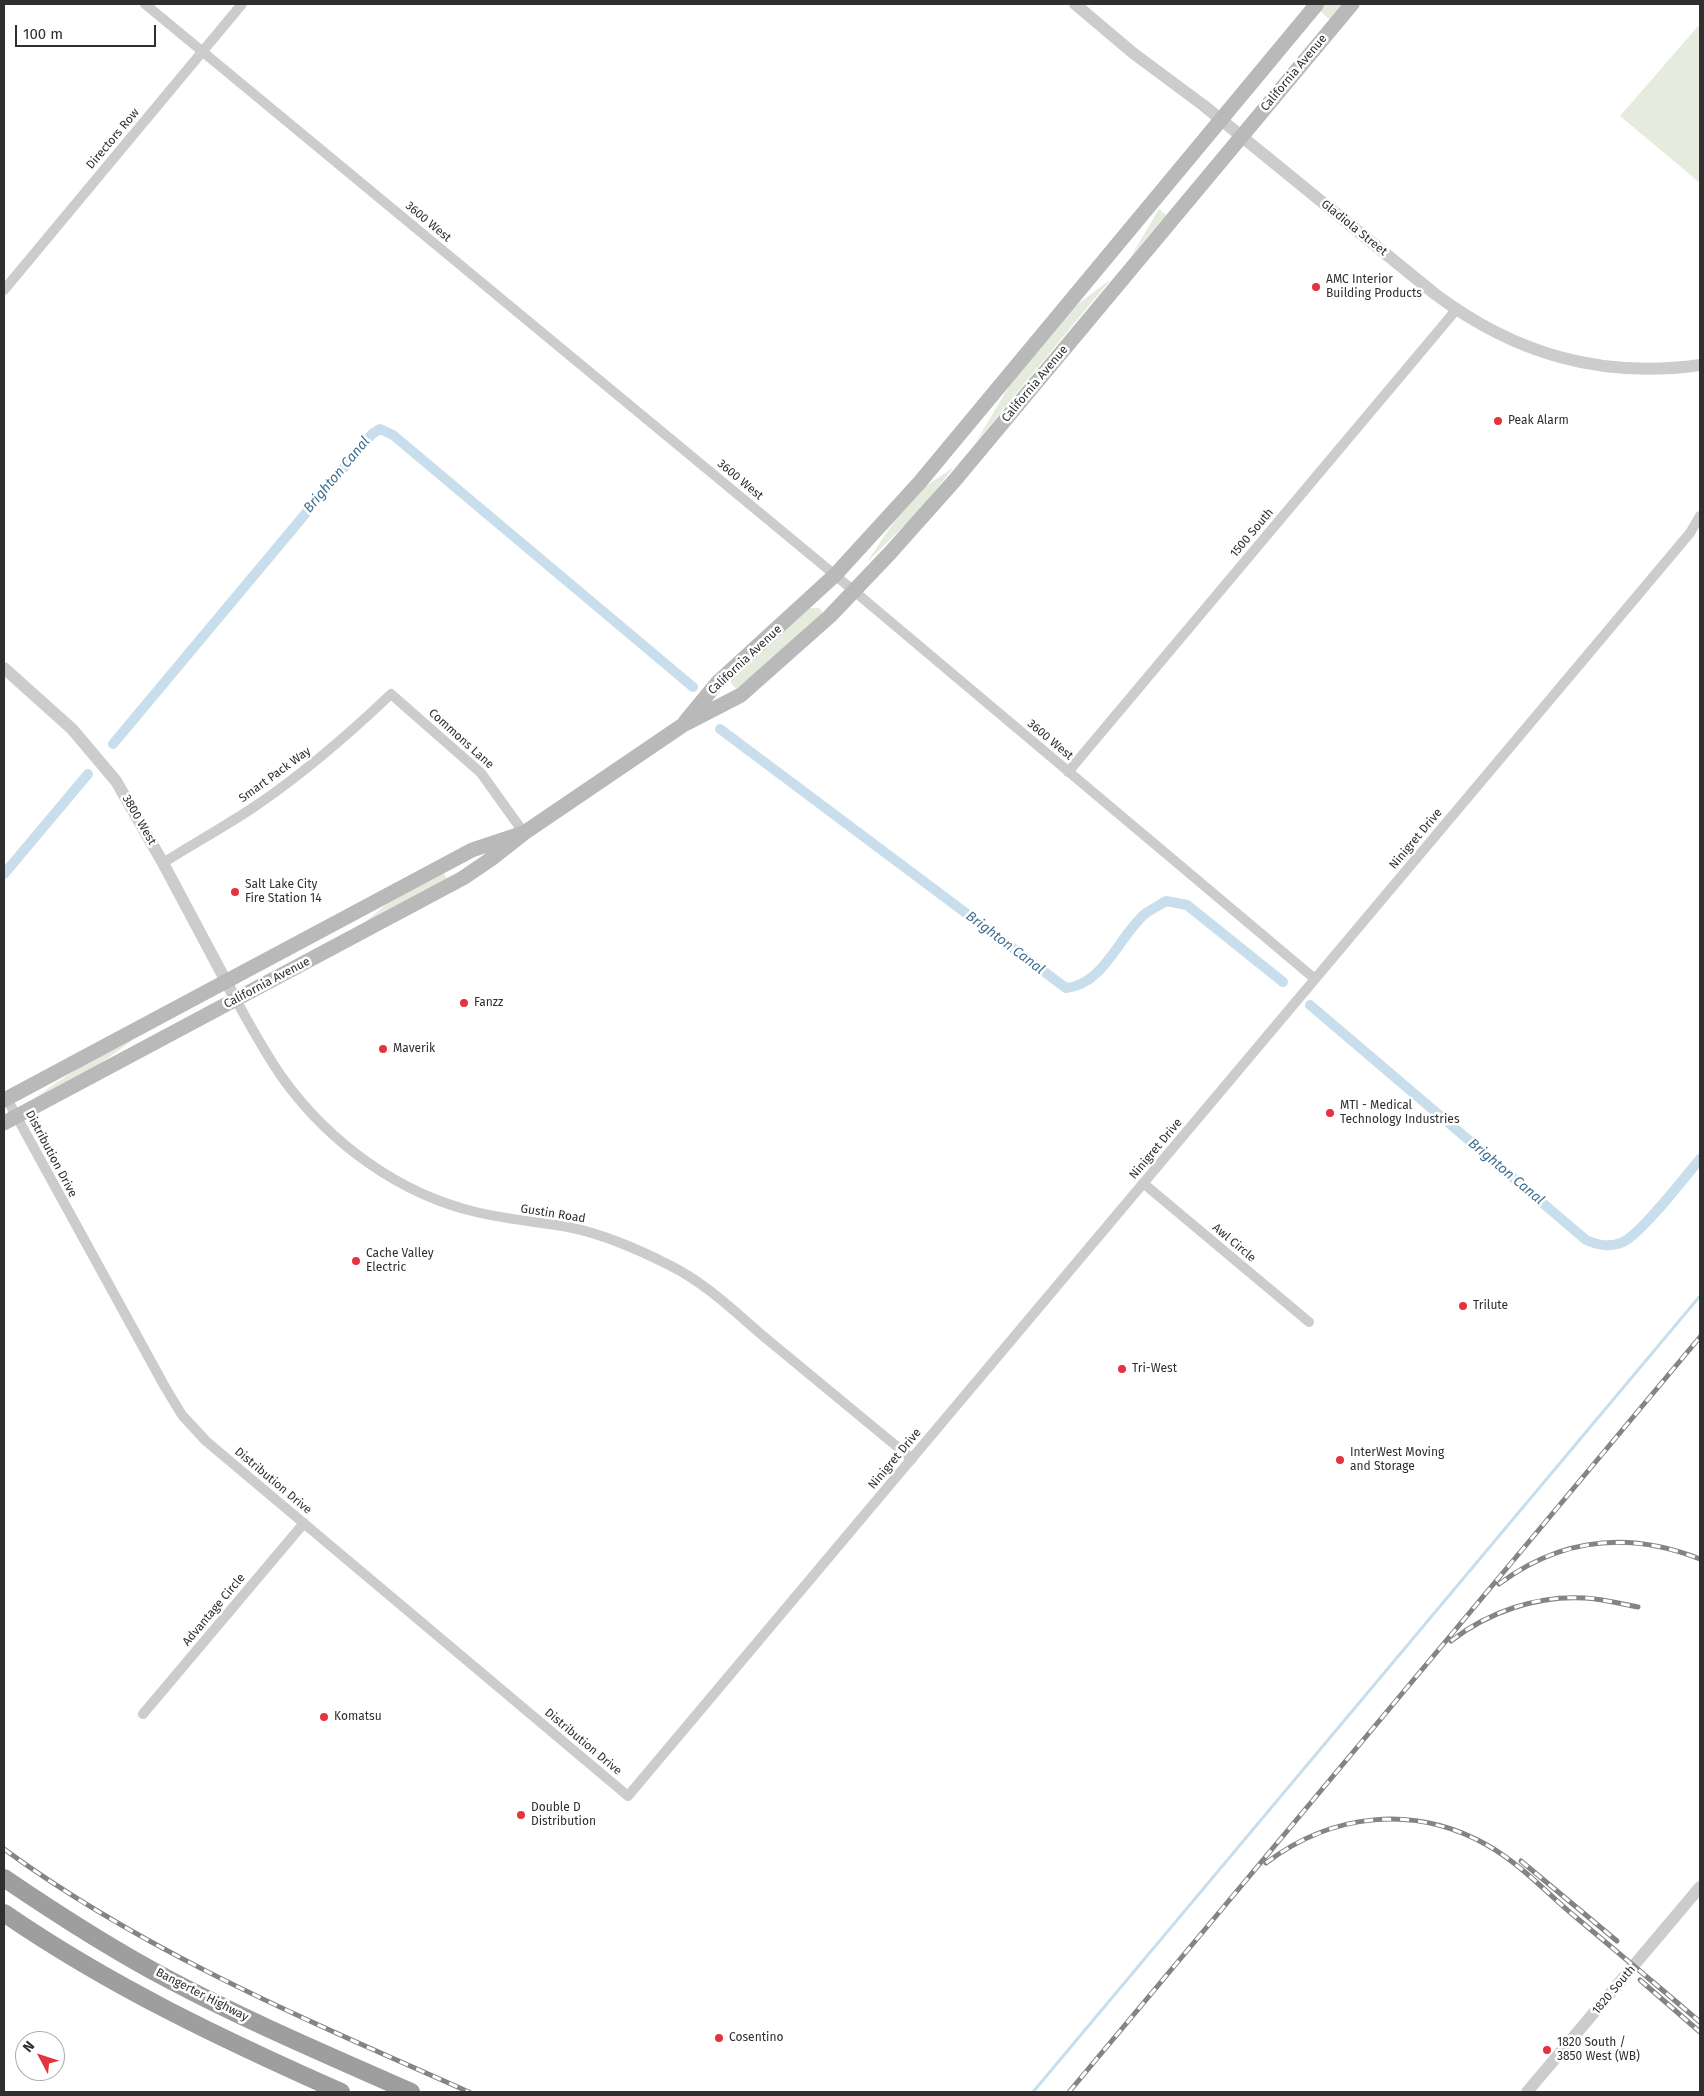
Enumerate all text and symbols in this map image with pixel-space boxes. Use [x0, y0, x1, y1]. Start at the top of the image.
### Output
scale bar [18, 15, 159, 47]
text: 100 m [23, 25, 63, 43]
street label: California Avenue [1258, 32, 1330, 114]
street label: Directors Row [83, 106, 143, 172]
street label: Gladiola Street [1318, 197, 1390, 259]
street label: 3600 West [402, 199, 454, 245]
place label: AMC Interior Building Products [1326, 273, 1422, 301]
marker: AMC Interior Building Products [1310, 281, 1322, 293]
street label: California Avenue [999, 343, 1071, 425]
place label: Peak Alarm [1508, 414, 1569, 428]
marker: Peak Alarm [1492, 415, 1504, 427]
water label: Brighton Canal [300, 434, 374, 516]
street label: 3600 West [714, 457, 766, 503]
street label: 1500 South [1227, 506, 1277, 560]
street label: California Avenue [705, 622, 785, 698]
street label: Commons Lane [425, 706, 497, 772]
street label: 3600 West [1024, 717, 1076, 763]
street label: Smart Pack Way [236, 744, 314, 806]
street label: 3800 West [119, 792, 159, 848]
street label: Ninigret Drive [1386, 806, 1446, 872]
place label: Salt Lake City Fire Station 14 [245, 878, 322, 906]
marker: Salt Lake City Fire Station 14 [229, 886, 241, 898]
water label: Brighton Canal [962, 908, 1048, 978]
street label: California Avenue [222, 954, 312, 1012]
place label: Fanzz [474, 996, 503, 1010]
marker: Fanzz [458, 997, 470, 1009]
place label: Maverik [393, 1042, 435, 1056]
marker: Maverik [377, 1043, 389, 1055]
place label: MTI - Medical Technology Industries [1340, 1099, 1460, 1127]
marker: MTI - Medical Technology Industries [1324, 1107, 1336, 1119]
street label: Distribution Drive [22, 1108, 80, 1200]
street label: Ninigret Drive [1126, 1116, 1186, 1182]
water label: Brighton Canal [1465, 1135, 1547, 1209]
street label: Gustin Road [519, 1202, 587, 1226]
street label: Awl Circle [1209, 1221, 1259, 1265]
place label: Cache Valley Electric [366, 1247, 434, 1275]
marker: Cache Valley Electric [350, 1255, 362, 1267]
place label: Trilute [1473, 1299, 1508, 1313]
marker: Trilute [1457, 1300, 1469, 1312]
place label: Tri-West [1132, 1362, 1177, 1376]
marker: Tri-West [1116, 1363, 1128, 1375]
street label: Ninigret Drive [865, 1426, 925, 1492]
street label: Distribution Drive [232, 1445, 314, 1517]
place label: InterWest Moving and Storage [1350, 1446, 1444, 1474]
marker: InterWest Moving and Storage [1334, 1454, 1346, 1466]
street label: Advantage Circle [180, 1571, 248, 1649]
street label: Distribution Drive [542, 1706, 624, 1778]
place label: Komatsu [334, 1710, 382, 1724]
marker: Komatsu [318, 1711, 330, 1723]
place label: Double D Distribution [531, 1801, 596, 1829]
marker: Double D Distribution [515, 1809, 527, 1821]
street label: 1820 South [1589, 1963, 1639, 2017]
street label: Bangerter Highway [153, 1965, 251, 2025]
north arrow [15, 2031, 65, 2081]
place label: Cosentino [729, 2031, 783, 2045]
marker: Cosentino [713, 2032, 725, 2044]
place label: 1820 South / 3850 West (WB) [1557, 2036, 1640, 2064]
text: N [19, 2038, 38, 2056]
marker: 1820 South / 3850 West (WB) [1541, 2044, 1553, 2056]

